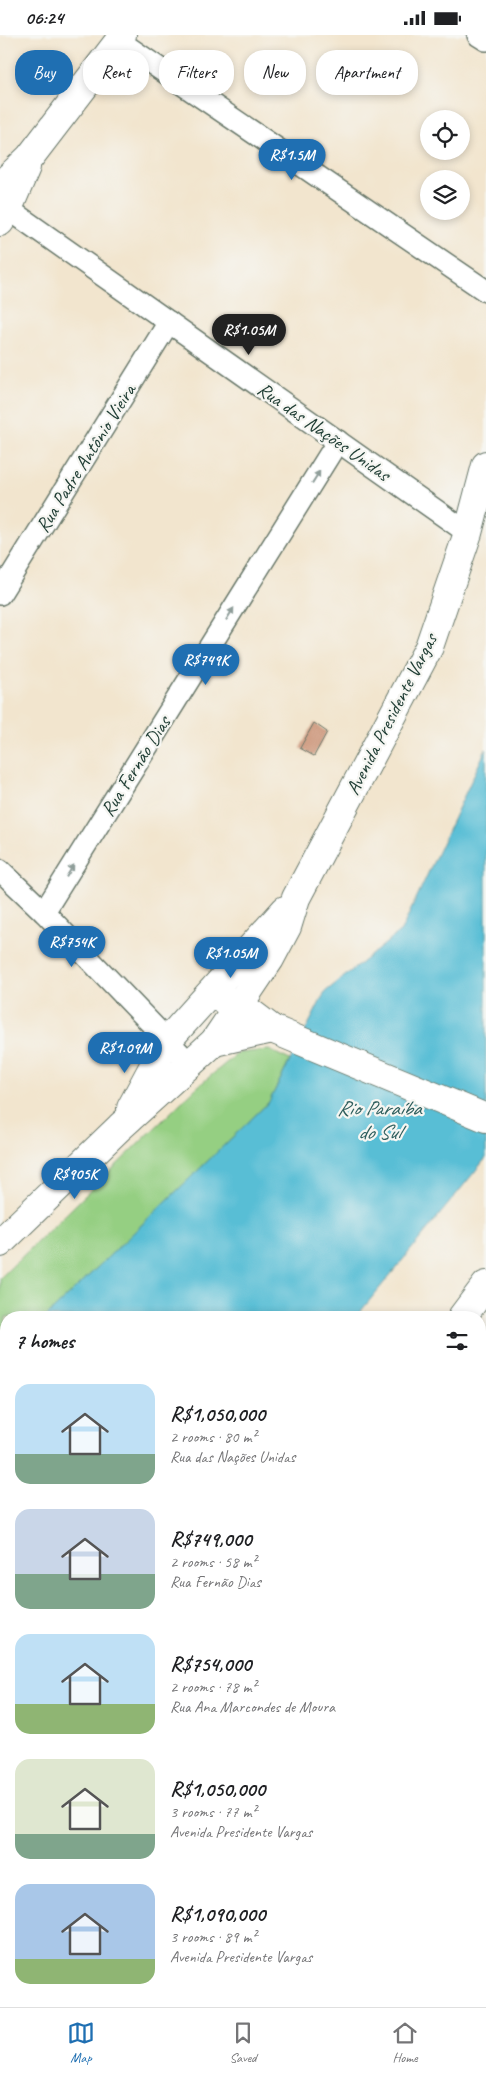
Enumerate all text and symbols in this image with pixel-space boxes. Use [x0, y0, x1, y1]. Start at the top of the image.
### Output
text: 06:24 [25, 6, 63, 30]
chip: Buy [15, 50, 73, 95]
chip: Rent [83, 50, 149, 95]
chip: Filters [159, 50, 234, 95]
chip: New [244, 50, 306, 95]
chip: Apartment [316, 50, 418, 95]
map controls [420, 110, 470, 220]
button: locate [420, 110, 470, 160]
pin: R$1.5M [251, 139, 333, 181]
text: R$1.5M [270, 145, 314, 165]
button: layers [420, 170, 470, 220]
pin: R$1.05M [203, 313, 295, 356]
text: R$1.05M [223, 320, 275, 340]
street label: Rua das Nações Unidas [252, 376, 397, 488]
street label: Rua Padre Antônio Vieira [30, 378, 142, 537]
one-way arrow [311, 470, 321, 483]
one-way arrow [225, 608, 235, 621]
street label: Avenida Presidente Vargas [340, 627, 444, 799]
pin: R$749K [165, 643, 247, 686]
text: R$749K [183, 650, 229, 670]
street label: Rua Fernão Dias [95, 710, 177, 821]
one-way arrow [65, 864, 74, 877]
pin: R$754K [31, 925, 113, 968]
text: R$754K [49, 932, 95, 952]
pin: R$1.05M [185, 937, 277, 979]
text: R$1.05M [205, 943, 257, 963]
pin: R$1.09M [79, 1031, 171, 1074]
text: R$1.09M [99, 1038, 151, 1058]
water label: Rio Paraíba do Sul [337, 1095, 423, 1145]
pin: R$905K [34, 1157, 116, 1200]
text: R$905K [52, 1164, 98, 1184]
icon: filters [443, 1327, 471, 1355]
text: 7 homes [15, 1328, 74, 1354]
text: R$1,050,000 [170, 1401, 265, 1427]
icon: home [55, 1404, 115, 1464]
text: 2 rooms · 80 m² [170, 1427, 256, 1447]
text: Rua das Nações Unidas [170, 1447, 295, 1467]
text: R$749,000 [170, 1526, 251, 1552]
icon: home [55, 1529, 115, 1589]
text: 2 rooms · 58 m² [170, 1552, 256, 1572]
text: Rua Fernão Dias [170, 1572, 261, 1592]
text: R$754,000 [170, 1651, 251, 1677]
icon: home [55, 1654, 115, 1714]
text: 2 rooms · 78 m² [170, 1677, 256, 1697]
text: Rua Ana Marcondes de Moura [170, 1697, 335, 1717]
text: R$1,050,000 [170, 1776, 265, 1802]
icon: home [55, 1779, 115, 1839]
text: 3 rooms · 77 m² [170, 1802, 256, 1822]
text: Avenida Presidente Vargas [170, 1822, 312, 1842]
text: R$1,090,000 [170, 1901, 265, 1927]
icon: home [55, 1904, 115, 1964]
text: 3 rooms · 89 m² [170, 1927, 256, 1947]
text: Avenida Presidente Vargas [170, 1947, 312, 1967]
tab: Map [67, 2019, 95, 2066]
tab: Saved [229, 2019, 257, 2066]
tab: Home [391, 2019, 419, 2066]

